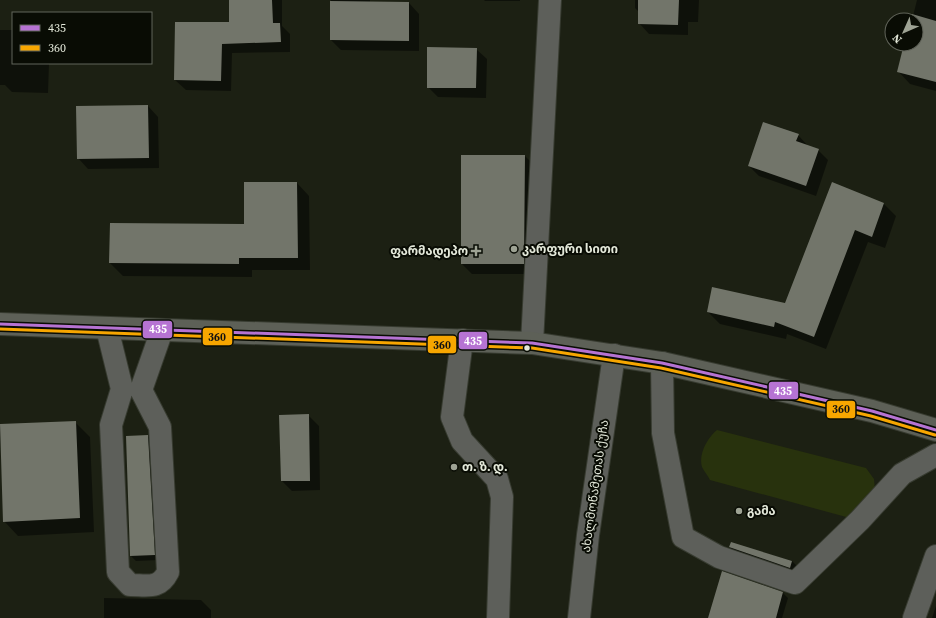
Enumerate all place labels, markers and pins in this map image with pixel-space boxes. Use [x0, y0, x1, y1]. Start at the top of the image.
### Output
place label: კარფური სითი [522, 241, 618, 257]
place label: ფარმადეპო [390, 243, 468, 259]
marker: კარფური სითი [509, 244, 519, 254]
marker: ფარმადეპო [471, 246, 481, 256]
unlabelled marker [522, 343, 532, 353]
place label: თ. ზ. დ. [462, 459, 508, 475]
marker: თ. ზ. დ. [449, 462, 459, 472]
place label: გამა [747, 503, 776, 519]
marker: გამა [734, 506, 744, 516]

